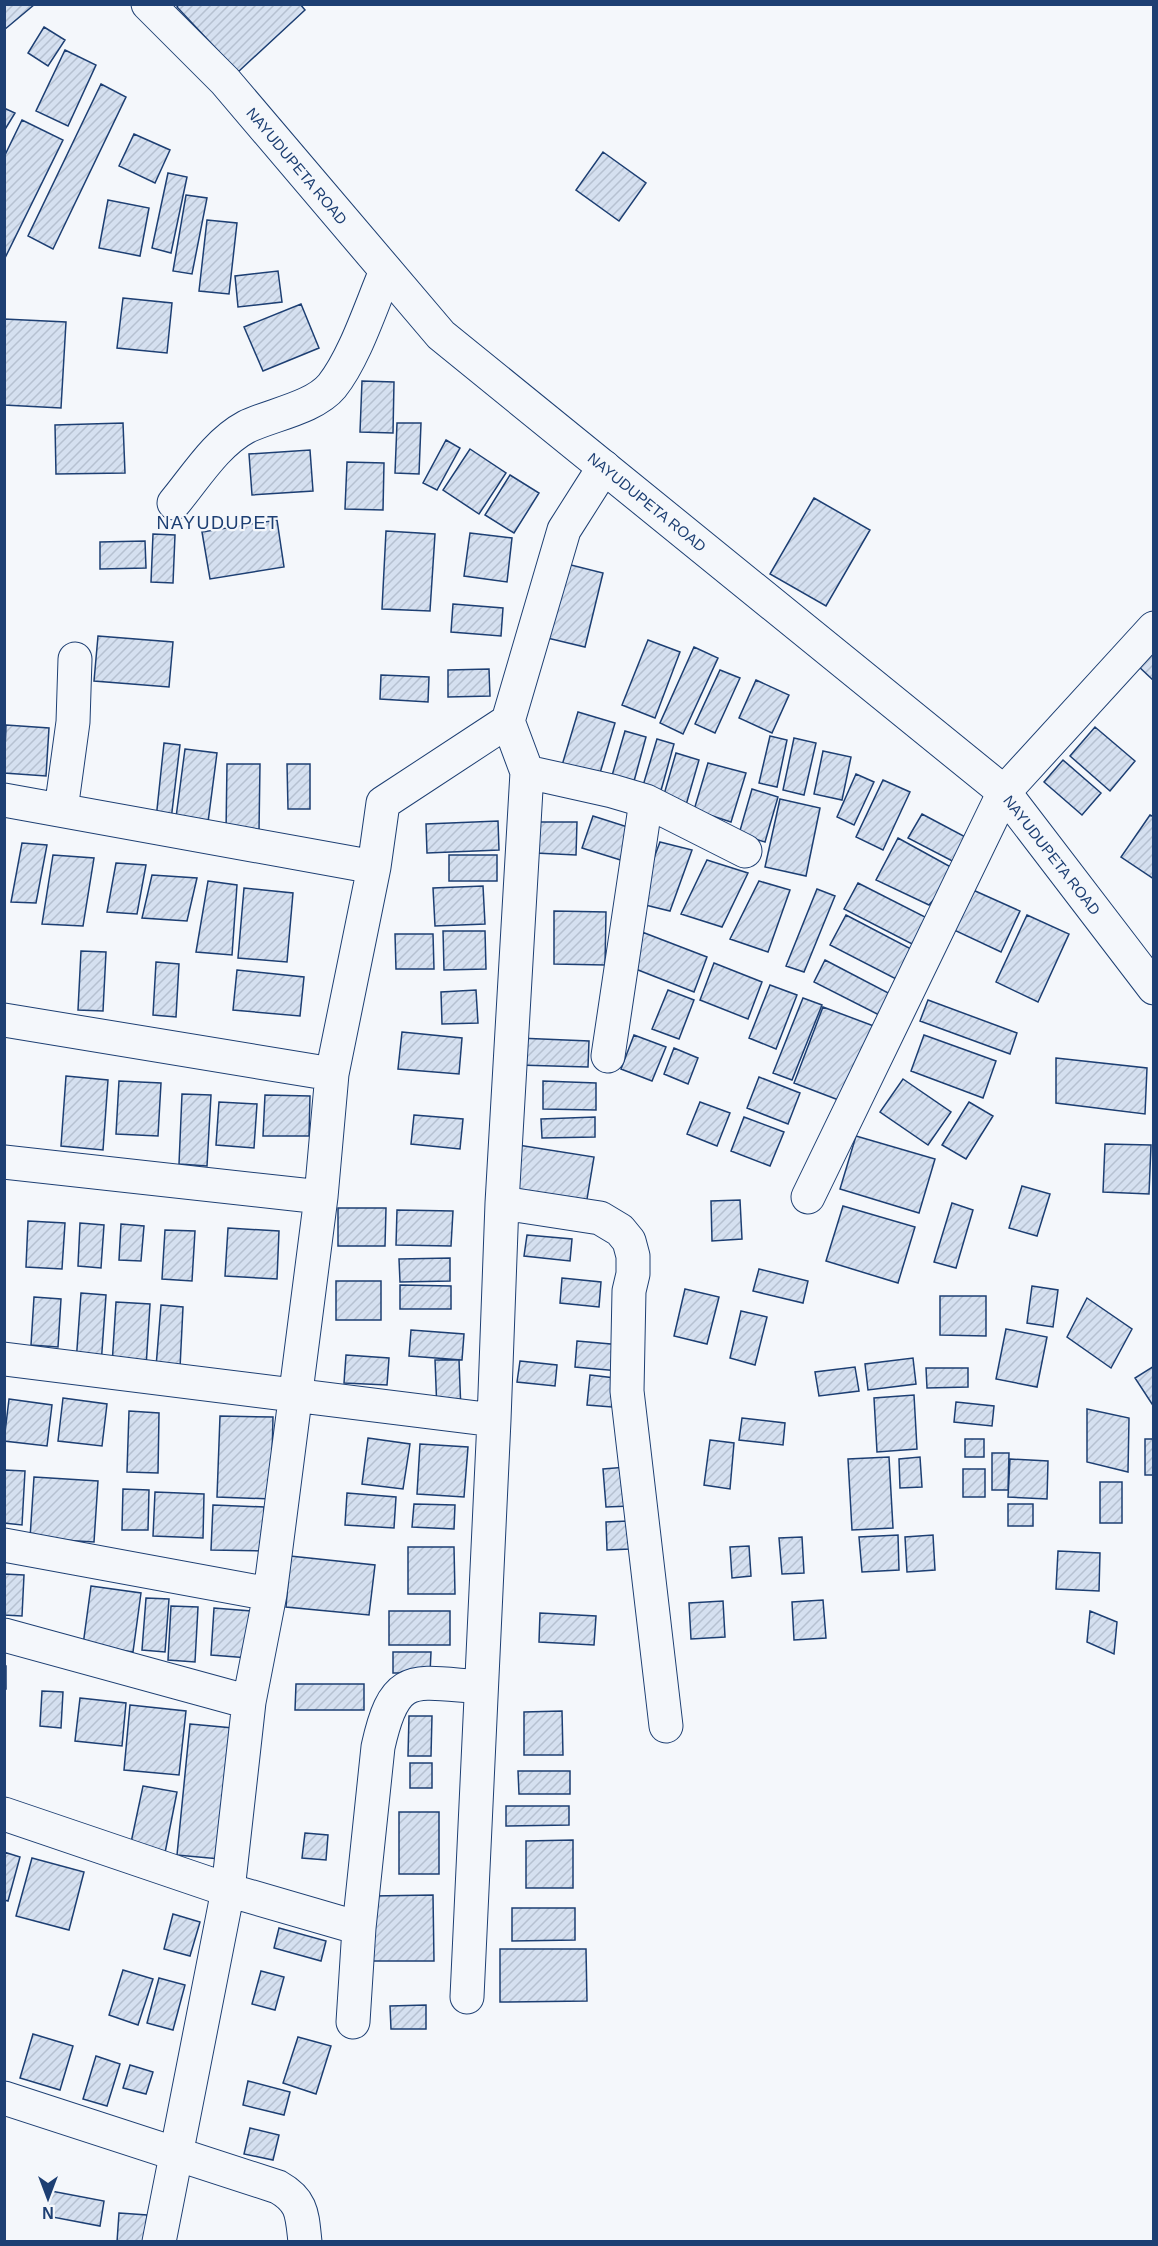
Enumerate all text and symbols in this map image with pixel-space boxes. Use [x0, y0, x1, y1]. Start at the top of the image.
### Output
street label: NAYUDUPETA ROAD [243, 104, 351, 228]
street label: NAYUDUPETA ROAD [585, 449, 710, 555]
district label: NAYUDUPET [156, 513, 280, 533]
street label: NAYUDUPETA ROAD [1000, 792, 1104, 918]
north arrow [18, 2168, 78, 2228]
text: N [42, 2204, 54, 2221]

